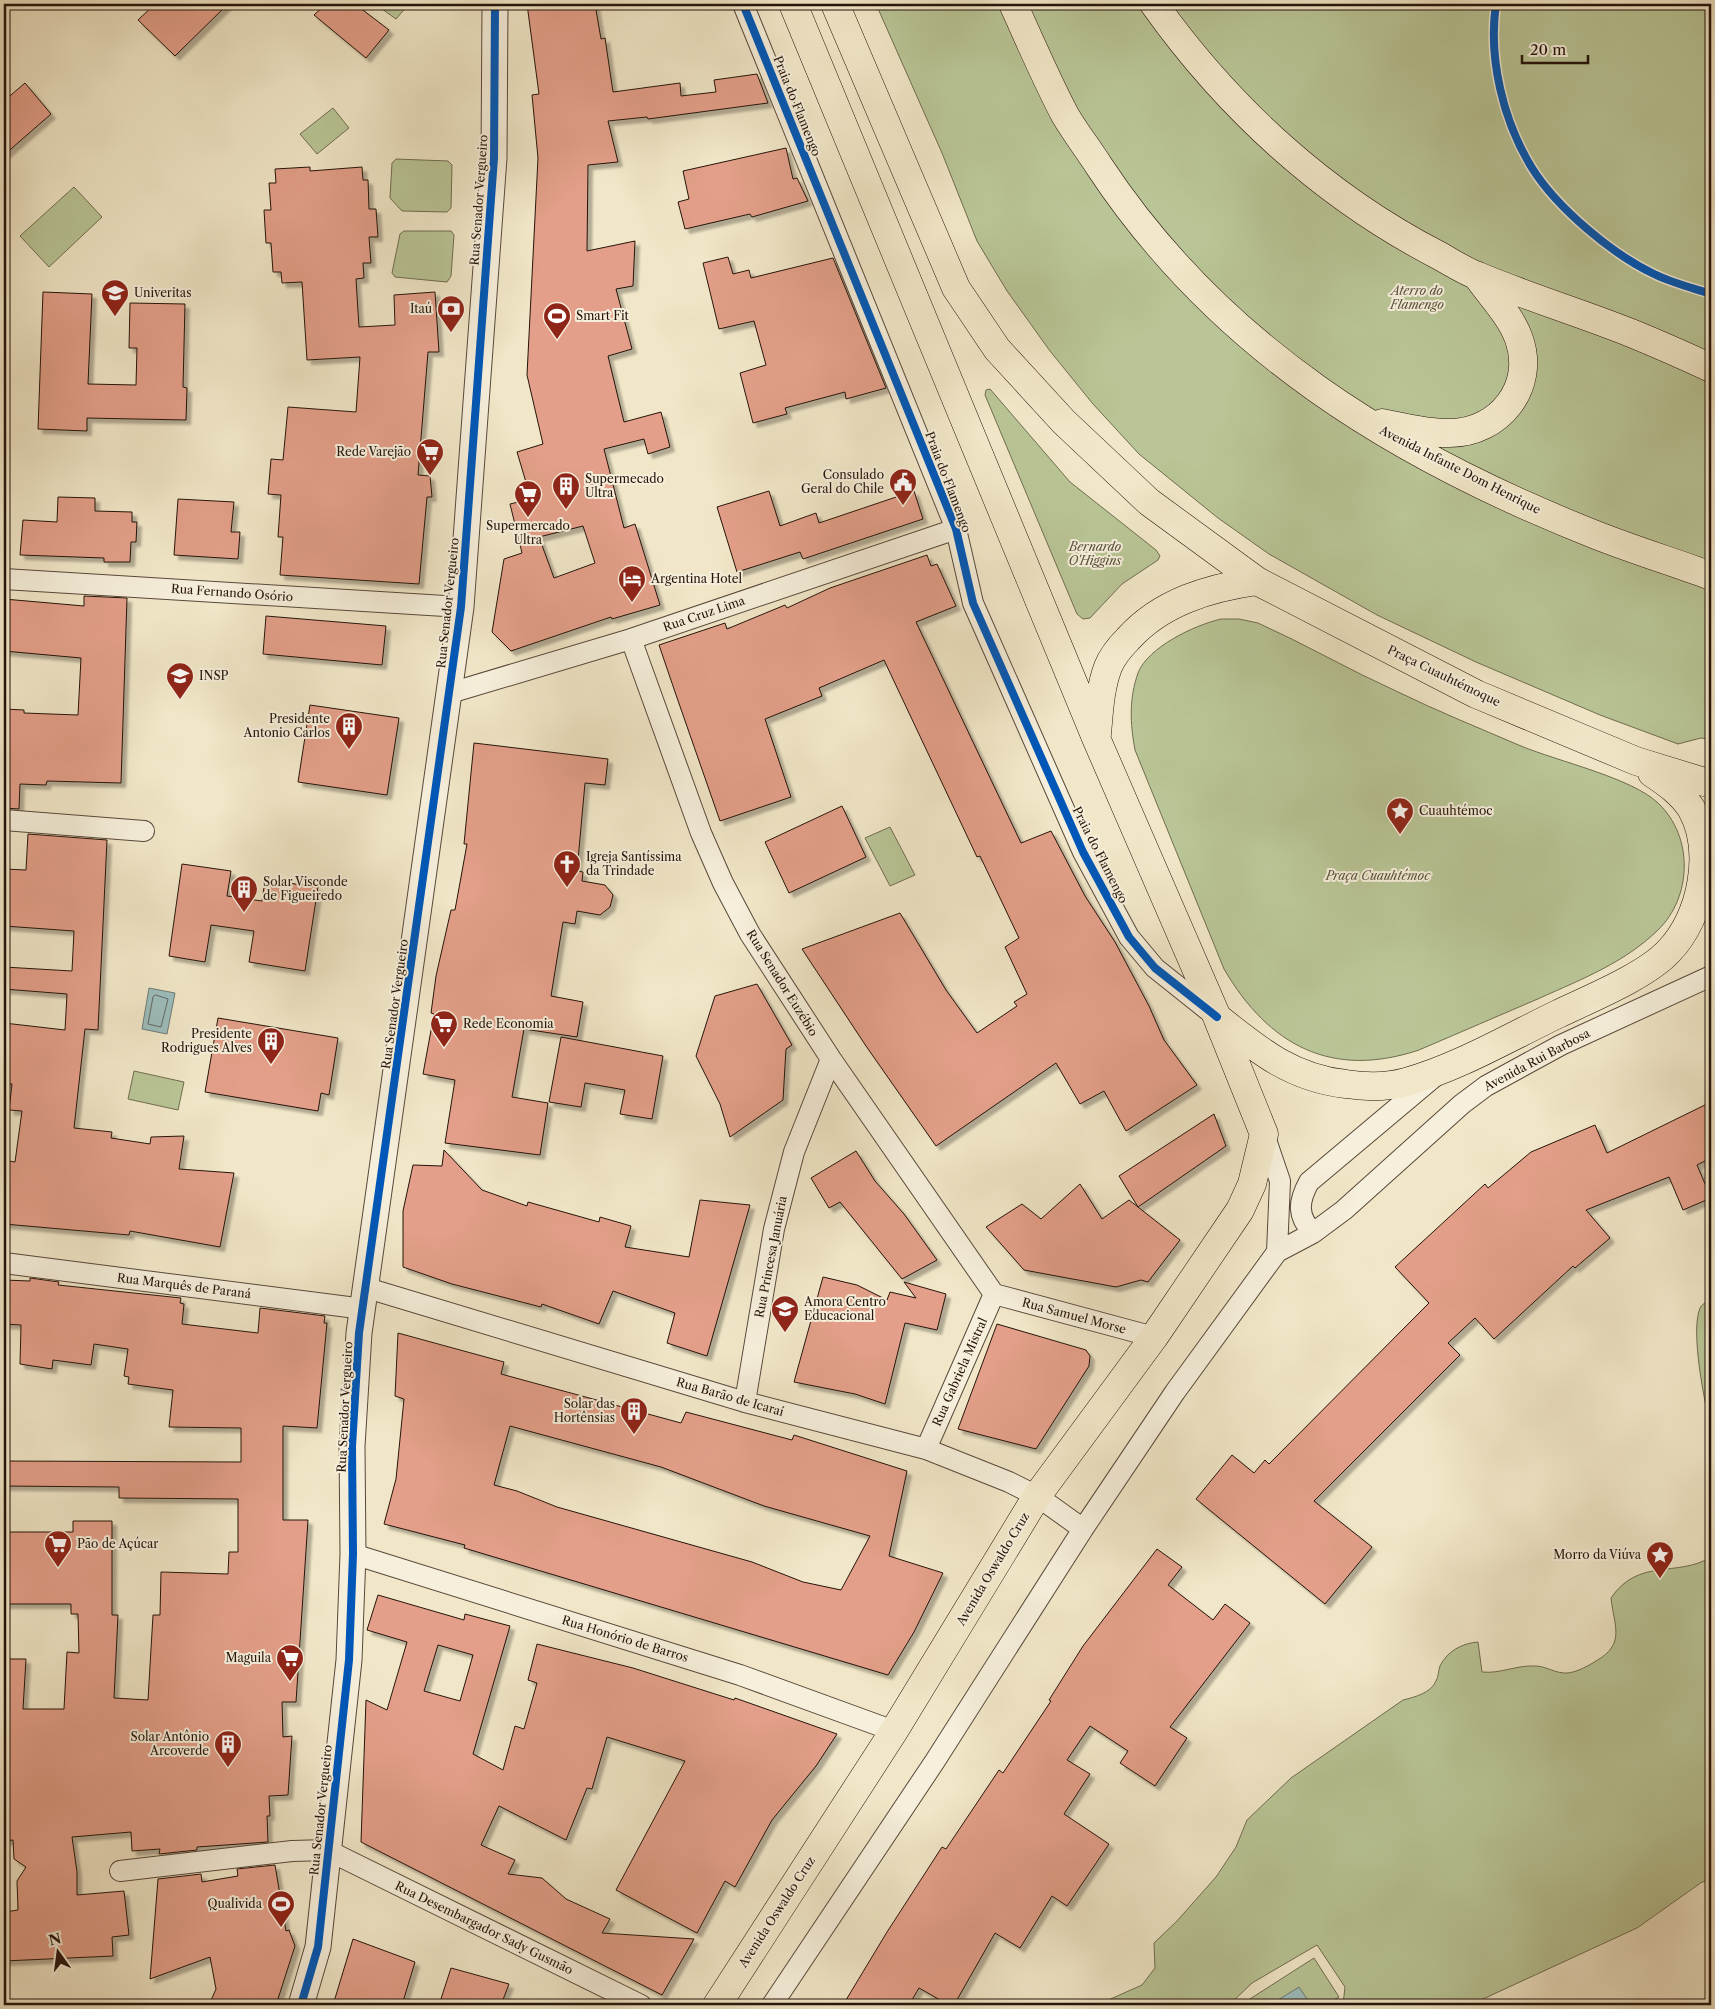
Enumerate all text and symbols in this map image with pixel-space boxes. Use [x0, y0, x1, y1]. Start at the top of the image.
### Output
scale bar [1522, 32, 1589, 64]
text: 20 m [1530, 40, 1566, 59]
street label: Praia do Flamengo [770, 53, 824, 158]
street label: Rua Senador Vergueiro [466, 134, 491, 266]
school or university icon: Univeritas [100, 278, 130, 317]
park label: Aterro do Flamengo [1389, 283, 1444, 312]
place label: Univeritas [134, 285, 191, 300]
bank icon: Itaú [436, 294, 466, 333]
place label: Itaú [410, 301, 433, 316]
sports icon: Smart Fit [542, 301, 572, 340]
place label: Smart Fit [576, 308, 630, 323]
street label: Avenida Infante Dom Henrique [1376, 422, 1544, 517]
street label: Praia do Flamengo [922, 429, 975, 534]
supermarket icon: Rede Varejão [415, 437, 445, 476]
place label: Rede Varejão [336, 444, 411, 459]
place label: Consulado Geral do Chile [801, 467, 884, 496]
public building icon: Consulado Geral do Chile [888, 467, 918, 506]
building icon: Supermecado Ultra [551, 471, 581, 510]
place label: Supermecado Ultra [585, 471, 664, 500]
supermarket icon: Supermercado Ultra [513, 479, 543, 518]
place label: Supermercado Ultra [486, 518, 570, 547]
street label: Rua Senador Vergueiro [433, 537, 462, 669]
park label: Bernardo O'Higgins [1068, 539, 1122, 568]
hotel icon: Argentina Hotel [617, 564, 647, 603]
place label: Argentina Hotel [650, 571, 743, 586]
street label: Rua Fernando Osório [170, 581, 294, 604]
street label: Rua Cruz Lima [661, 592, 747, 635]
street label: Praça Cuauhtémoque [1385, 642, 1503, 710]
school or university icon: INSP [165, 661, 195, 700]
place label: INSP [199, 668, 229, 683]
place label: Presidente Antonio Carlos [242, 711, 330, 740]
building icon: Presidente Antonio Carlos [334, 711, 364, 750]
place icon: Cuauhtémoc [1385, 796, 1415, 835]
place label: Cuauhtémoc [1419, 803, 1493, 818]
street label: Praia do Flamengo [1070, 804, 1131, 906]
church icon: Igreja Santíssima da Trindade [552, 849, 582, 888]
place label: Igreja Santíssima da Trindade [586, 849, 682, 878]
park label: Praça Cuauhtémoc [1325, 868, 1431, 883]
building icon: Solar Visconde de Figueiredo [229, 874, 259, 913]
place label: Solar Visconde de Figueiredo [263, 874, 348, 903]
street label: Rua Senador Euzébio [744, 927, 821, 1039]
street label: Rua Senador Vergueiro [378, 938, 411, 1070]
supermarket icon: Rede Economia [429, 1009, 459, 1048]
place label: Rede Economia [463, 1016, 554, 1031]
street label: Avenida Rui Barbosa [1480, 1025, 1593, 1094]
place label: Presidente Rodrigues Alves [161, 1026, 252, 1055]
building icon: Presidente Rodrigues Alves [256, 1026, 286, 1065]
street label: Rua Princesa Januária [751, 1194, 790, 1319]
street label: Rua Marquês de Paraná [116, 1270, 253, 1301]
school or university icon: Amora Centro Educacional [770, 1294, 800, 1333]
place label: Amora Centro Educacional [803, 1294, 886, 1323]
street label: Rua Samuel Morse [1020, 1294, 1128, 1337]
street label: Rua Gabriela Mistral [929, 1315, 990, 1428]
street label: Rua Senador Vergueiro [334, 1341, 355, 1473]
street label: Rua Barão de Icaraí [675, 1374, 786, 1419]
place label: Solar das Hortênsias [554, 1396, 615, 1425]
building icon: Solar das Hortênsias [619, 1396, 649, 1435]
street label: Avenida Oswaldo Cruz [952, 1509, 1032, 1629]
supermarket icon: Pão de Açúcar [43, 1529, 73, 1568]
place label: Pão de Açúcar [77, 1536, 158, 1551]
place icon: Morro da Viúva [1645, 1540, 1675, 1579]
place label: Morro da Viúva [1553, 1547, 1642, 1562]
street label: Rua Honório de Barros [560, 1612, 690, 1665]
supermarket icon: Maguila [275, 1643, 305, 1682]
place label: Maguila [225, 1650, 272, 1665]
place label: Solar Antônio Arcoverde [131, 1729, 209, 1758]
building icon: Solar Antônio Arcoverde [213, 1729, 243, 1768]
street label: Rua Senador Vergueiro [306, 1744, 335, 1876]
street label: Avenida Oswaldo Cruz [735, 1853, 818, 1971]
street label: Rua Desembargador Sady Gusmão [393, 1878, 576, 1977]
sports icon: Qualivida [266, 1889, 296, 1928]
place label: Qualivida [207, 1896, 263, 1911]
north arrow [32, 1926, 82, 1976]
text: N [47, 1929, 63, 1950]

